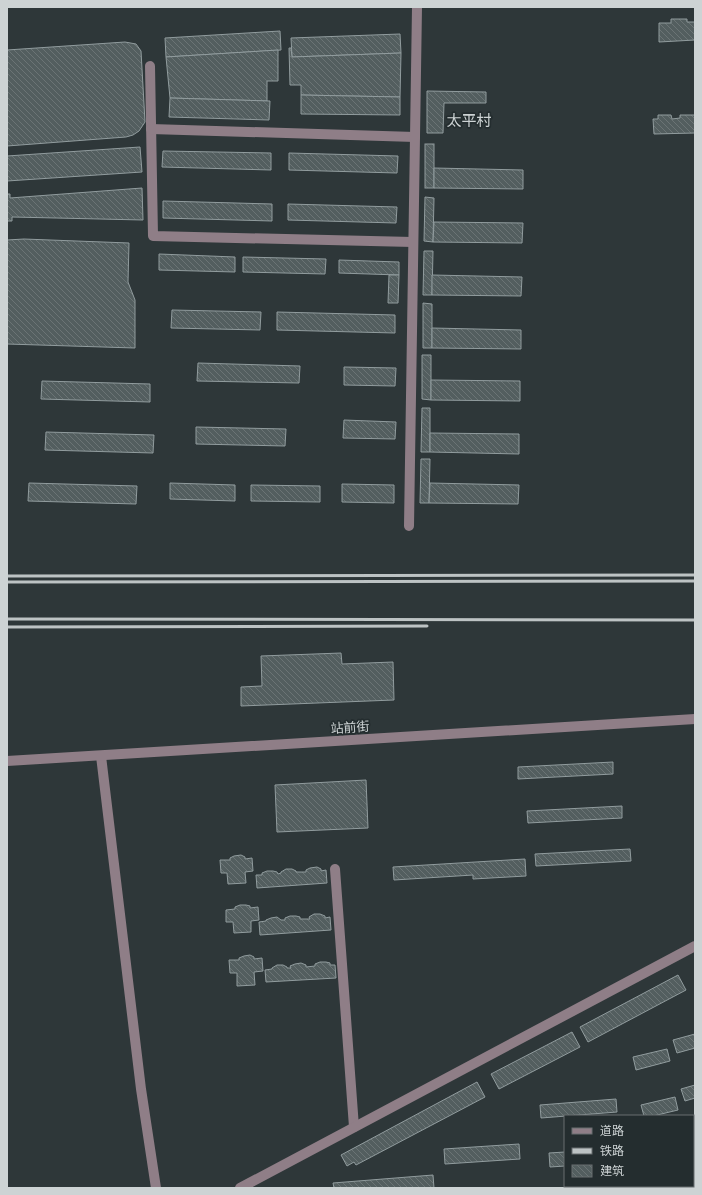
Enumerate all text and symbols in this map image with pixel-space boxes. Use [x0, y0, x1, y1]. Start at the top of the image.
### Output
district label: 太平村 [446, 110, 492, 130]
street label: 站前街 [330, 717, 370, 737]
legend [564, 1115, 694, 1187]
text: 道路 [600, 1122, 624, 1139]
text: 铁路 [600, 1142, 624, 1159]
text: 建筑 [600, 1162, 624, 1179]

